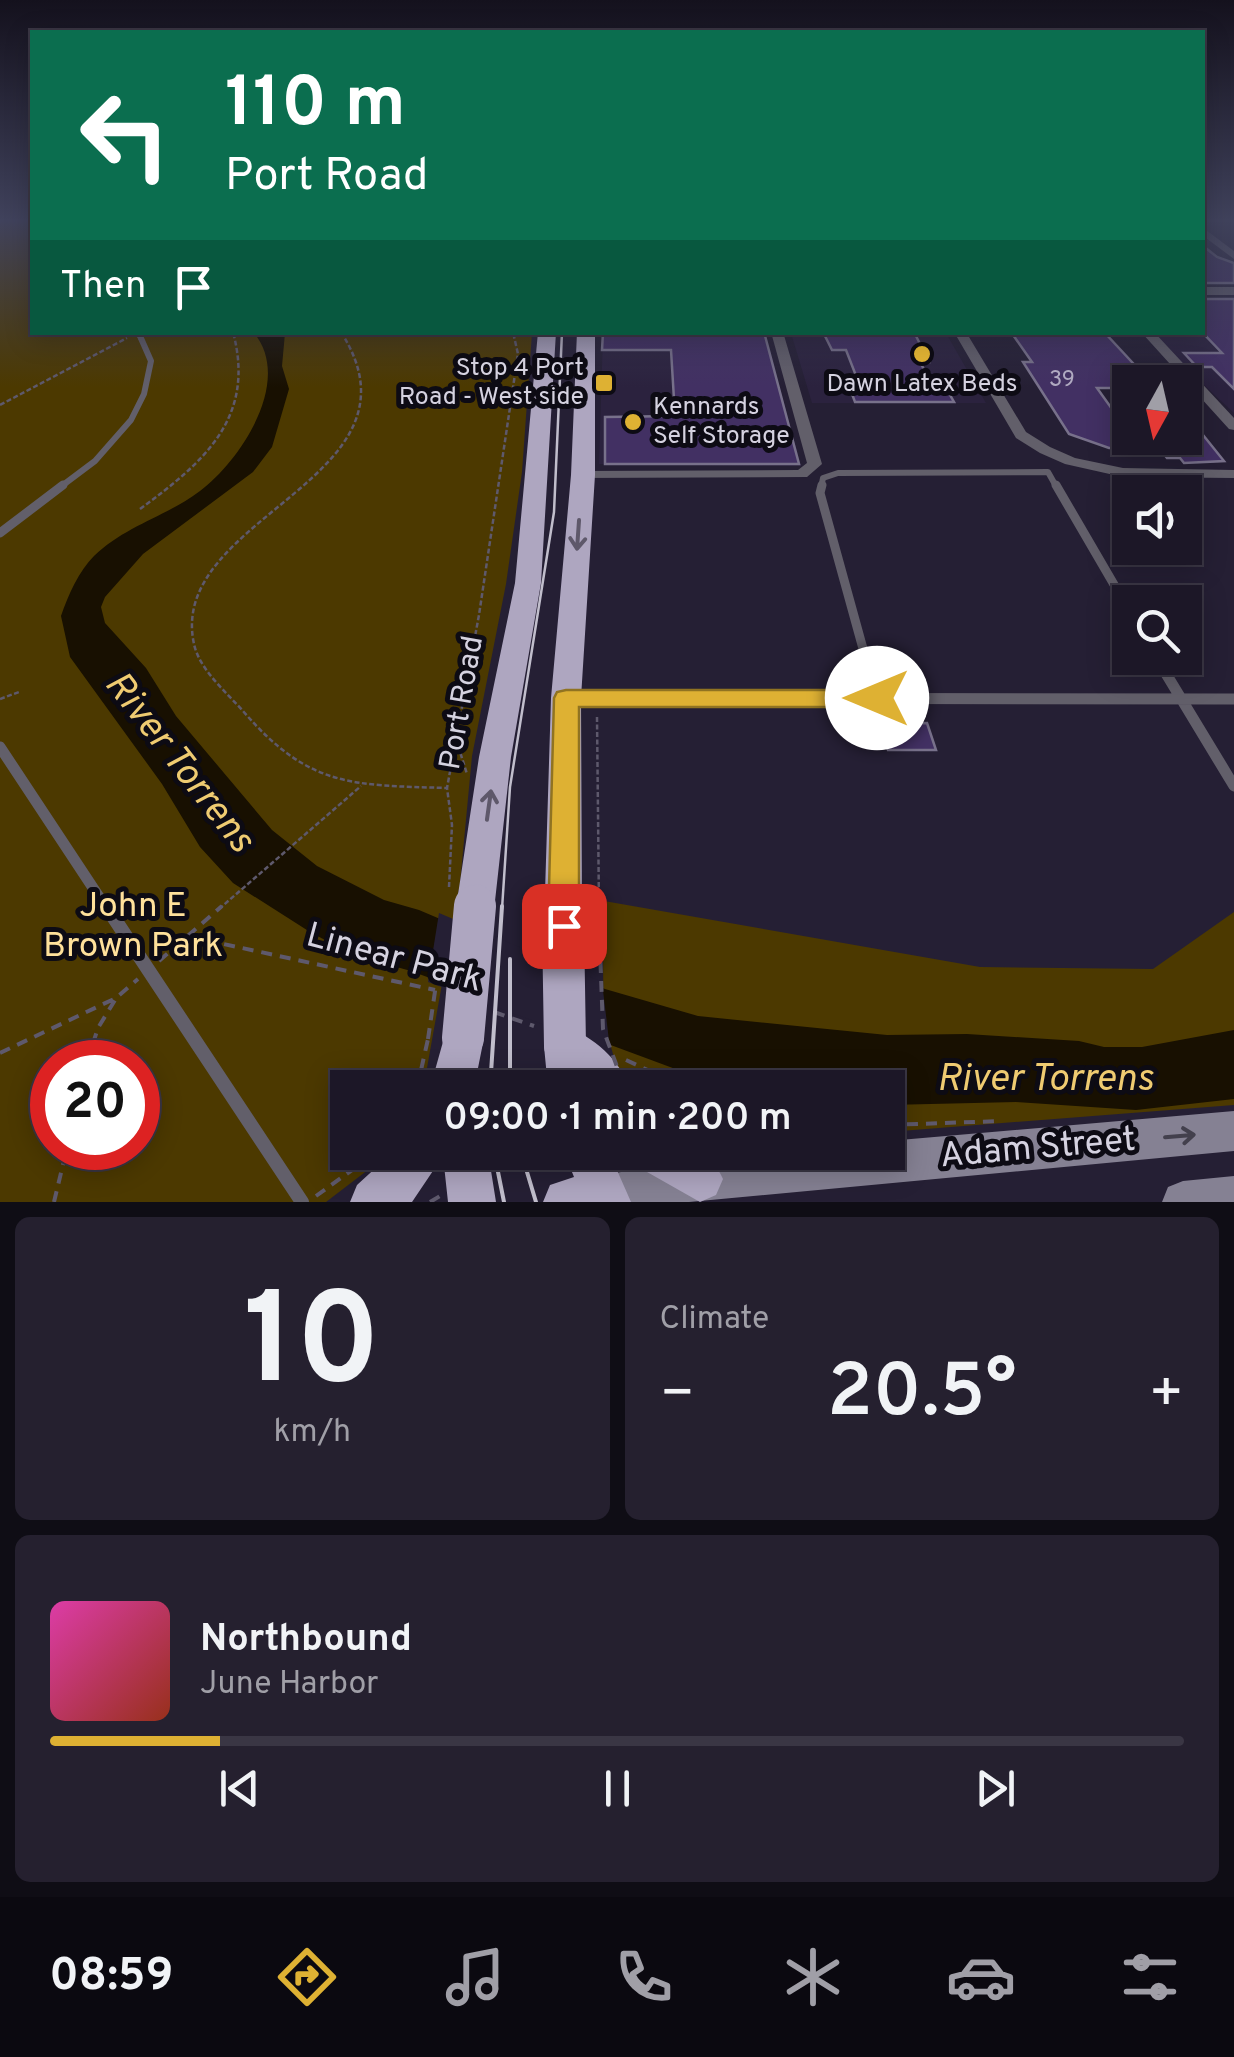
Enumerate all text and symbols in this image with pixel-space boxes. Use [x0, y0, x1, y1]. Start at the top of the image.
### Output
text: 110 m [225, 62, 406, 151]
icon: left [60, 70, 190, 200]
text: Port Road [225, 149, 428, 206]
icon: arrive [166, 260, 221, 315]
text: Then [60, 263, 146, 312]
marker: Dawn Latex Beds [911, 343, 933, 365]
place label: Stop 4 Port Road - West side [399, 353, 584, 414]
north arrow [1112, 365, 1202, 455]
map controls [1112, 365, 1202, 675]
house number: 39 [1049, 367, 1075, 394]
place label: Dawn Latex Beds [826, 369, 1018, 401]
marker: Stop 4 Port Road - West side [593, 372, 615, 394]
place label: Kennards Self Storage [653, 392, 790, 453]
marker: Kennards Self Storage [622, 411, 644, 433]
button: sound [1112, 475, 1202, 565]
one-way arrow [568, 518, 587, 550]
button: search [1112, 585, 1202, 675]
street label: Port Road [433, 633, 493, 773]
position arrow [825, 646, 929, 750]
water label: River Torrens [92, 663, 265, 864]
one-way arrow [480, 789, 499, 821]
pin [522, 884, 607, 969]
park label: John E Brown Park [43, 885, 223, 969]
icon: arrive [537, 899, 592, 954]
street label: Linear Park [301, 914, 487, 1004]
speed limit sign: 20 [30, 1040, 160, 1170]
water label: River Torrens [937, 1056, 1154, 1105]
text: 09:00 · 1 min · 200 m [443, 1095, 792, 1144]
street label: Adam Street [938, 1119, 1138, 1179]
one-way arrow [1164, 1126, 1196, 1145]
text: 10 [244, 1265, 381, 1430]
text: Climate [660, 1300, 769, 1340]
text: 20.5° [827, 1348, 1017, 1443]
text: − [660, 1361, 695, 1431]
text: + [1149, 1361, 1184, 1431]
text: km/h [273, 1413, 351, 1453]
text: Northbound [200, 1616, 412, 1665]
text: June Harbor [200, 1665, 379, 1705]
icon: previous [212, 1761, 267, 1816]
icon: pause [590, 1761, 645, 1816]
icon: next [968, 1761, 1023, 1816]
icon: directions [272, 1942, 342, 2012]
icon: music [440, 1942, 510, 2012]
icon: phone [609, 1942, 679, 2012]
icon: climate [778, 1942, 848, 2012]
icon: car [946, 1942, 1016, 2012]
icon: filters [1115, 1942, 1185, 2012]
text: 08:59 [49, 1949, 173, 2006]

